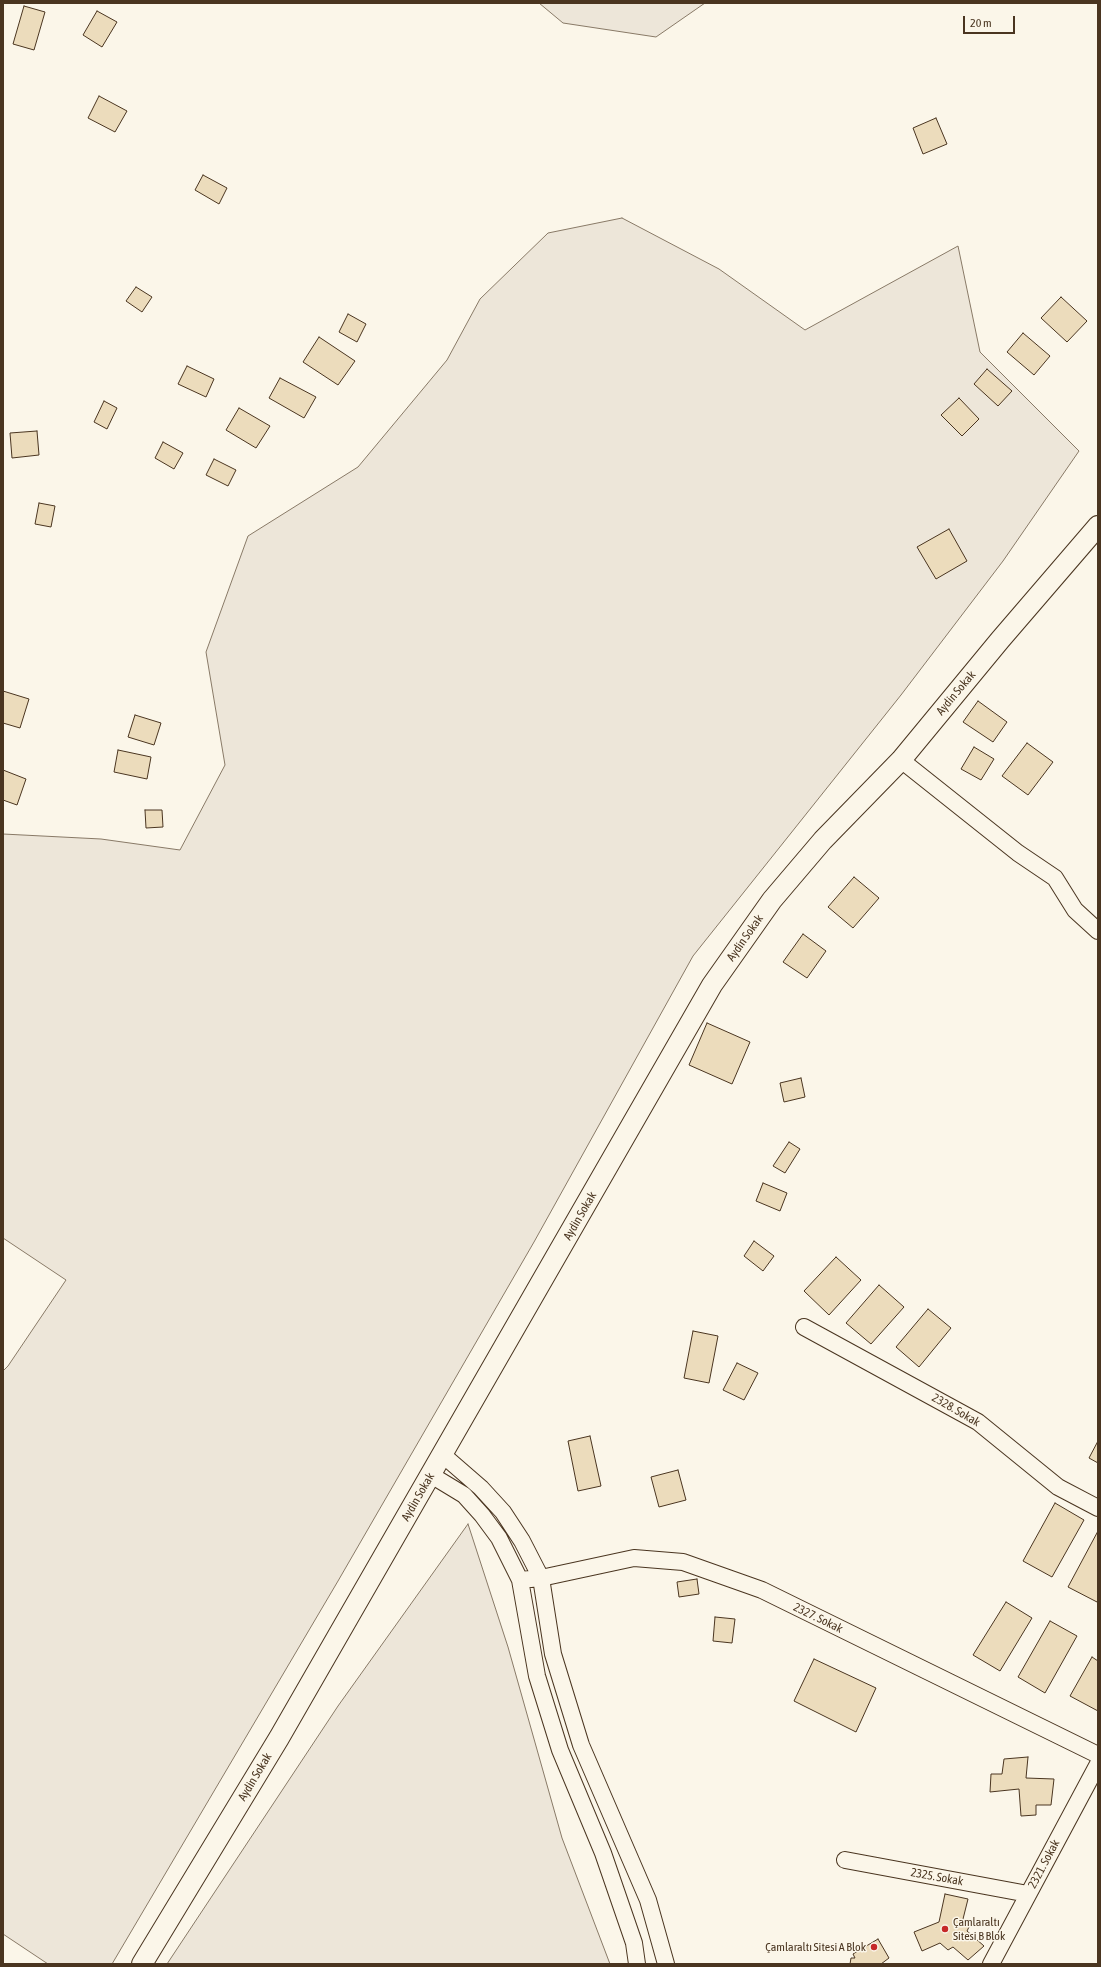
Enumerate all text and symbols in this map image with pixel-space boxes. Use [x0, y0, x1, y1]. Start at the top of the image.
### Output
scale bar [965, 8, 1017, 34]
text: 20 m [970, 16, 992, 30]
street label: Aydin Sokak [933, 668, 979, 718]
street label: Aydin Sokak [724, 912, 766, 964]
street label: Aydin Sokak [560, 1189, 600, 1243]
street label: 2328. Sokak [929, 1390, 983, 1430]
street label: Aydin Sokak [398, 1470, 438, 1524]
street label: 2327. Sokak [791, 1600, 845, 1636]
street label: Aydin Sokak [235, 1750, 275, 1804]
street label: 2321. Sokak [1025, 1837, 1063, 1891]
street label: 2325. Sokak [910, 1865, 964, 1889]
place label: Çamlaraltı Sitesi B Blok [953, 1915, 1005, 1943]
marker: Çamlaraltı Sitesi B Blok [940, 1924, 950, 1934]
place label: Çamlaraltı Sitesi A Blok [765, 1940, 866, 1954]
marker: Çamlaraltı Sitesi A Blok [869, 1942, 879, 1952]

